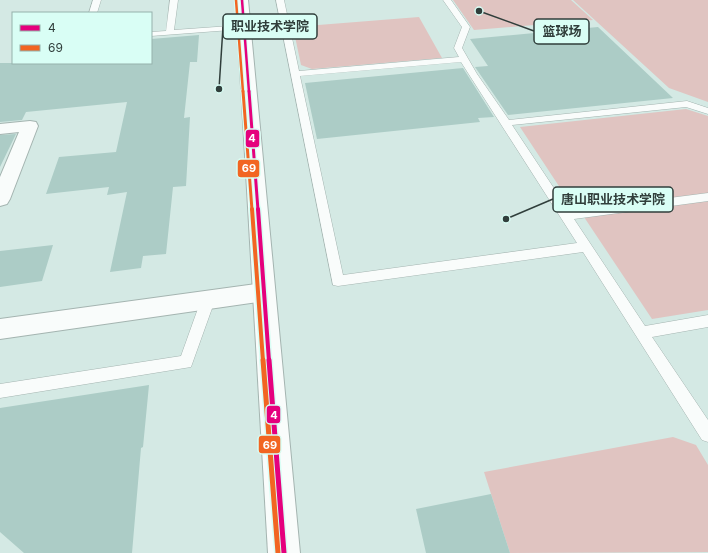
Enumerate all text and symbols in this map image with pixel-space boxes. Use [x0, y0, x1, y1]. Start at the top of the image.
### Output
legend [12, 12, 152, 64]
callout: 职业技术学院 [223, 14, 317, 39]
text: 职业技术学院 [231, 18, 309, 34]
callout: 篮球场 [534, 19, 589, 44]
text: 4 [48, 20, 56, 35]
text: 篮球场 [542, 23, 582, 39]
text: 69 [48, 40, 63, 55]
line badge: 4 [245, 129, 260, 148]
text: 4 [248, 131, 256, 145]
line badge: 69 [237, 159, 260, 178]
text: 69 [242, 161, 256, 175]
callout: 唐山职业技术学院 [553, 187, 673, 212]
text: 唐山职业技术学院 [561, 191, 665, 207]
line badge: 4 [266, 405, 281, 424]
text: 4 [270, 408, 278, 422]
line badge: 69 [258, 435, 281, 454]
text: 69 [263, 438, 277, 452]

